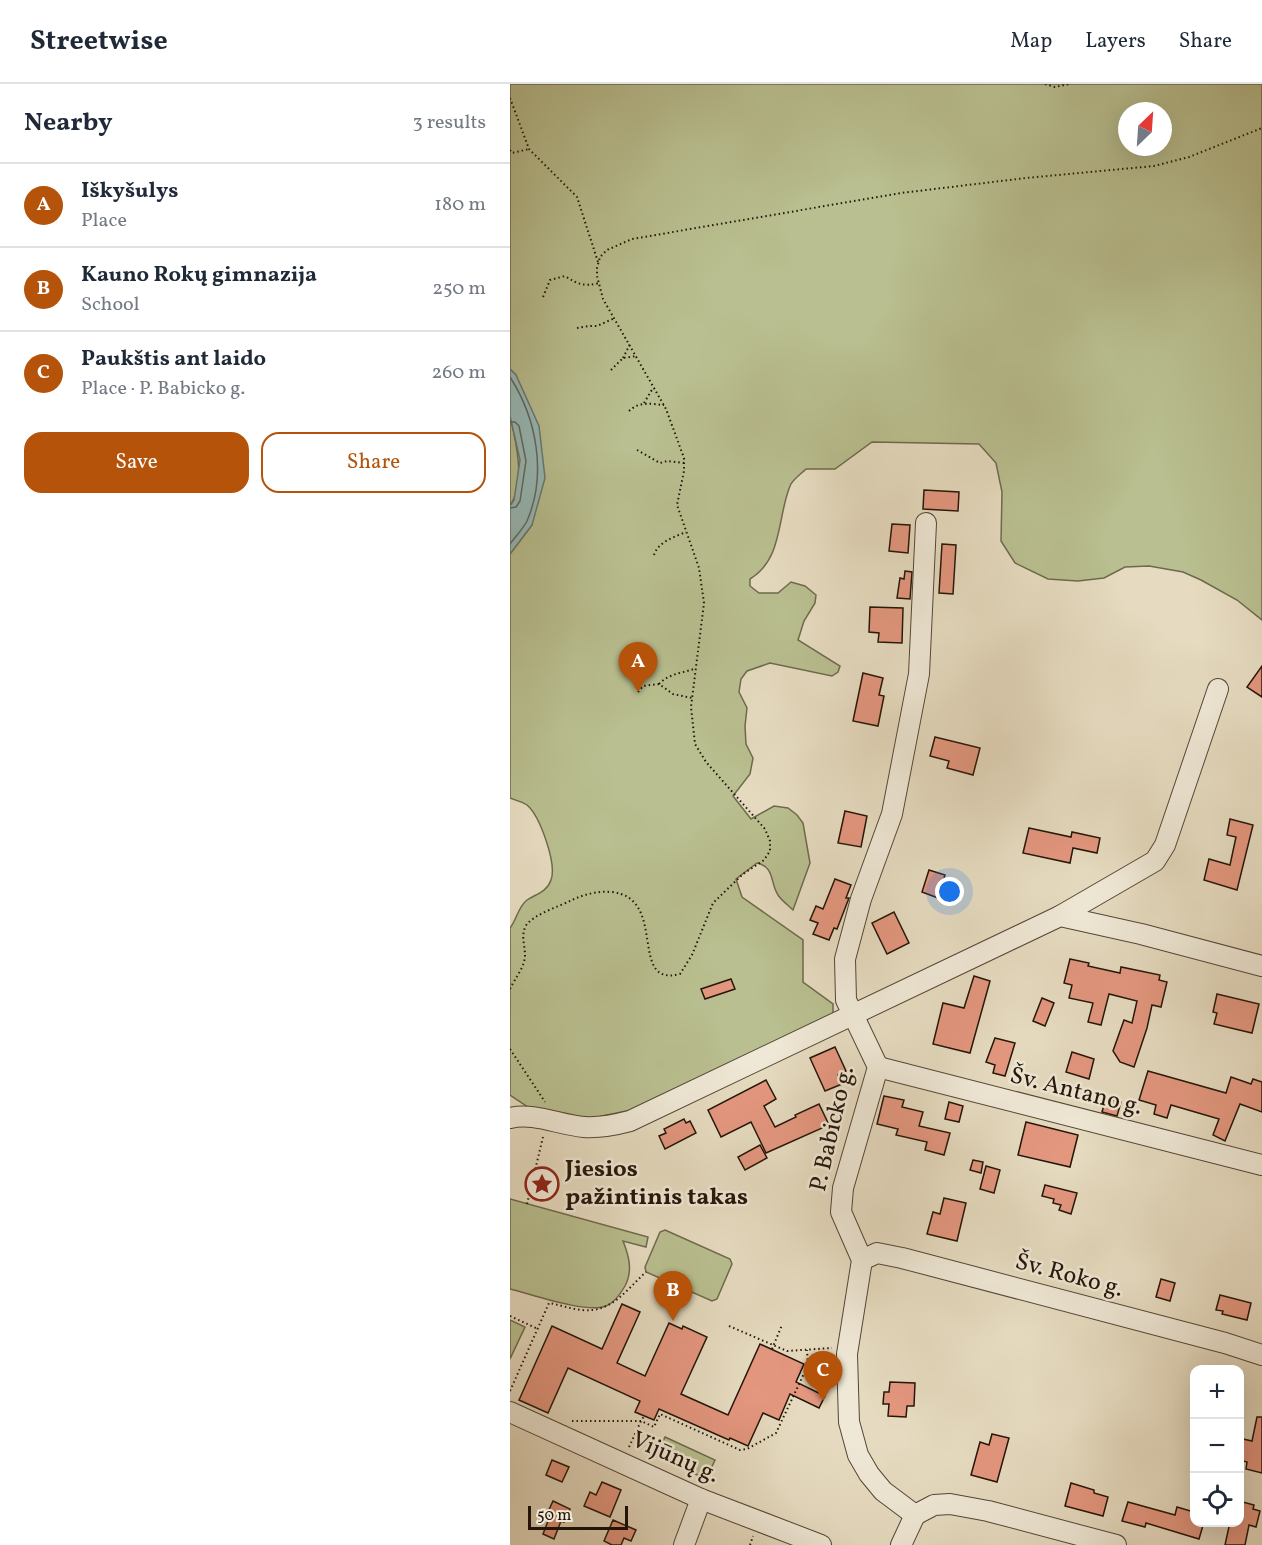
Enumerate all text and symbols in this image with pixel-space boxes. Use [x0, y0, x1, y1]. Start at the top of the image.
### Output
text: Streetwise [30, 22, 168, 61]
text: Map [1010, 27, 1052, 56]
text: Layers [1085, 27, 1146, 56]
text: Share [1179, 27, 1232, 56]
north arrow [1118, 102, 1172, 156]
text: Nearby [24, 105, 113, 141]
text: 3 results [412, 109, 486, 137]
text: Iškyšulys [81, 176, 178, 207]
text: A [36, 191, 51, 219]
text: 180 m [434, 191, 486, 219]
text: Place [81, 207, 127, 235]
text: Kauno Rokų gimnazija [81, 260, 317, 291]
text: B [37, 275, 50, 303]
text: 250 m [432, 275, 486, 303]
text: School [81, 291, 139, 319]
text: Paukštis ant laido [81, 344, 266, 375]
text: C [37, 359, 50, 387]
text: 260 m [431, 359, 486, 387]
text: Place · P. Babicko g. [81, 375, 245, 403]
button: Save [24, 432, 249, 493]
button: Share [261, 432, 486, 493]
pin: A [618, 642, 658, 692]
your location [935, 877, 964, 906]
street label: Šv. Antano g. [1006, 1059, 1146, 1125]
street label: P. Babicko g. [802, 1063, 864, 1195]
place label: Jiesios pažintinis takas [564, 1153, 748, 1215]
place icon: Jiesios pažintinis takas [524, 1166, 560, 1202]
street label: Šv. Roko g. [1011, 1245, 1127, 1307]
pin: B [654, 1272, 692, 1321]
pin: C [804, 1352, 842, 1401]
map controls [1190, 1365, 1244, 1527]
button: + [1190, 1365, 1244, 1419]
button: − [1190, 1419, 1244, 1473]
street label: Vijūnų g. [626, 1424, 724, 1492]
button: locate [1190, 1473, 1244, 1527]
scale bar [528, 1503, 628, 1530]
text: 50 m [537, 1505, 571, 1527]

